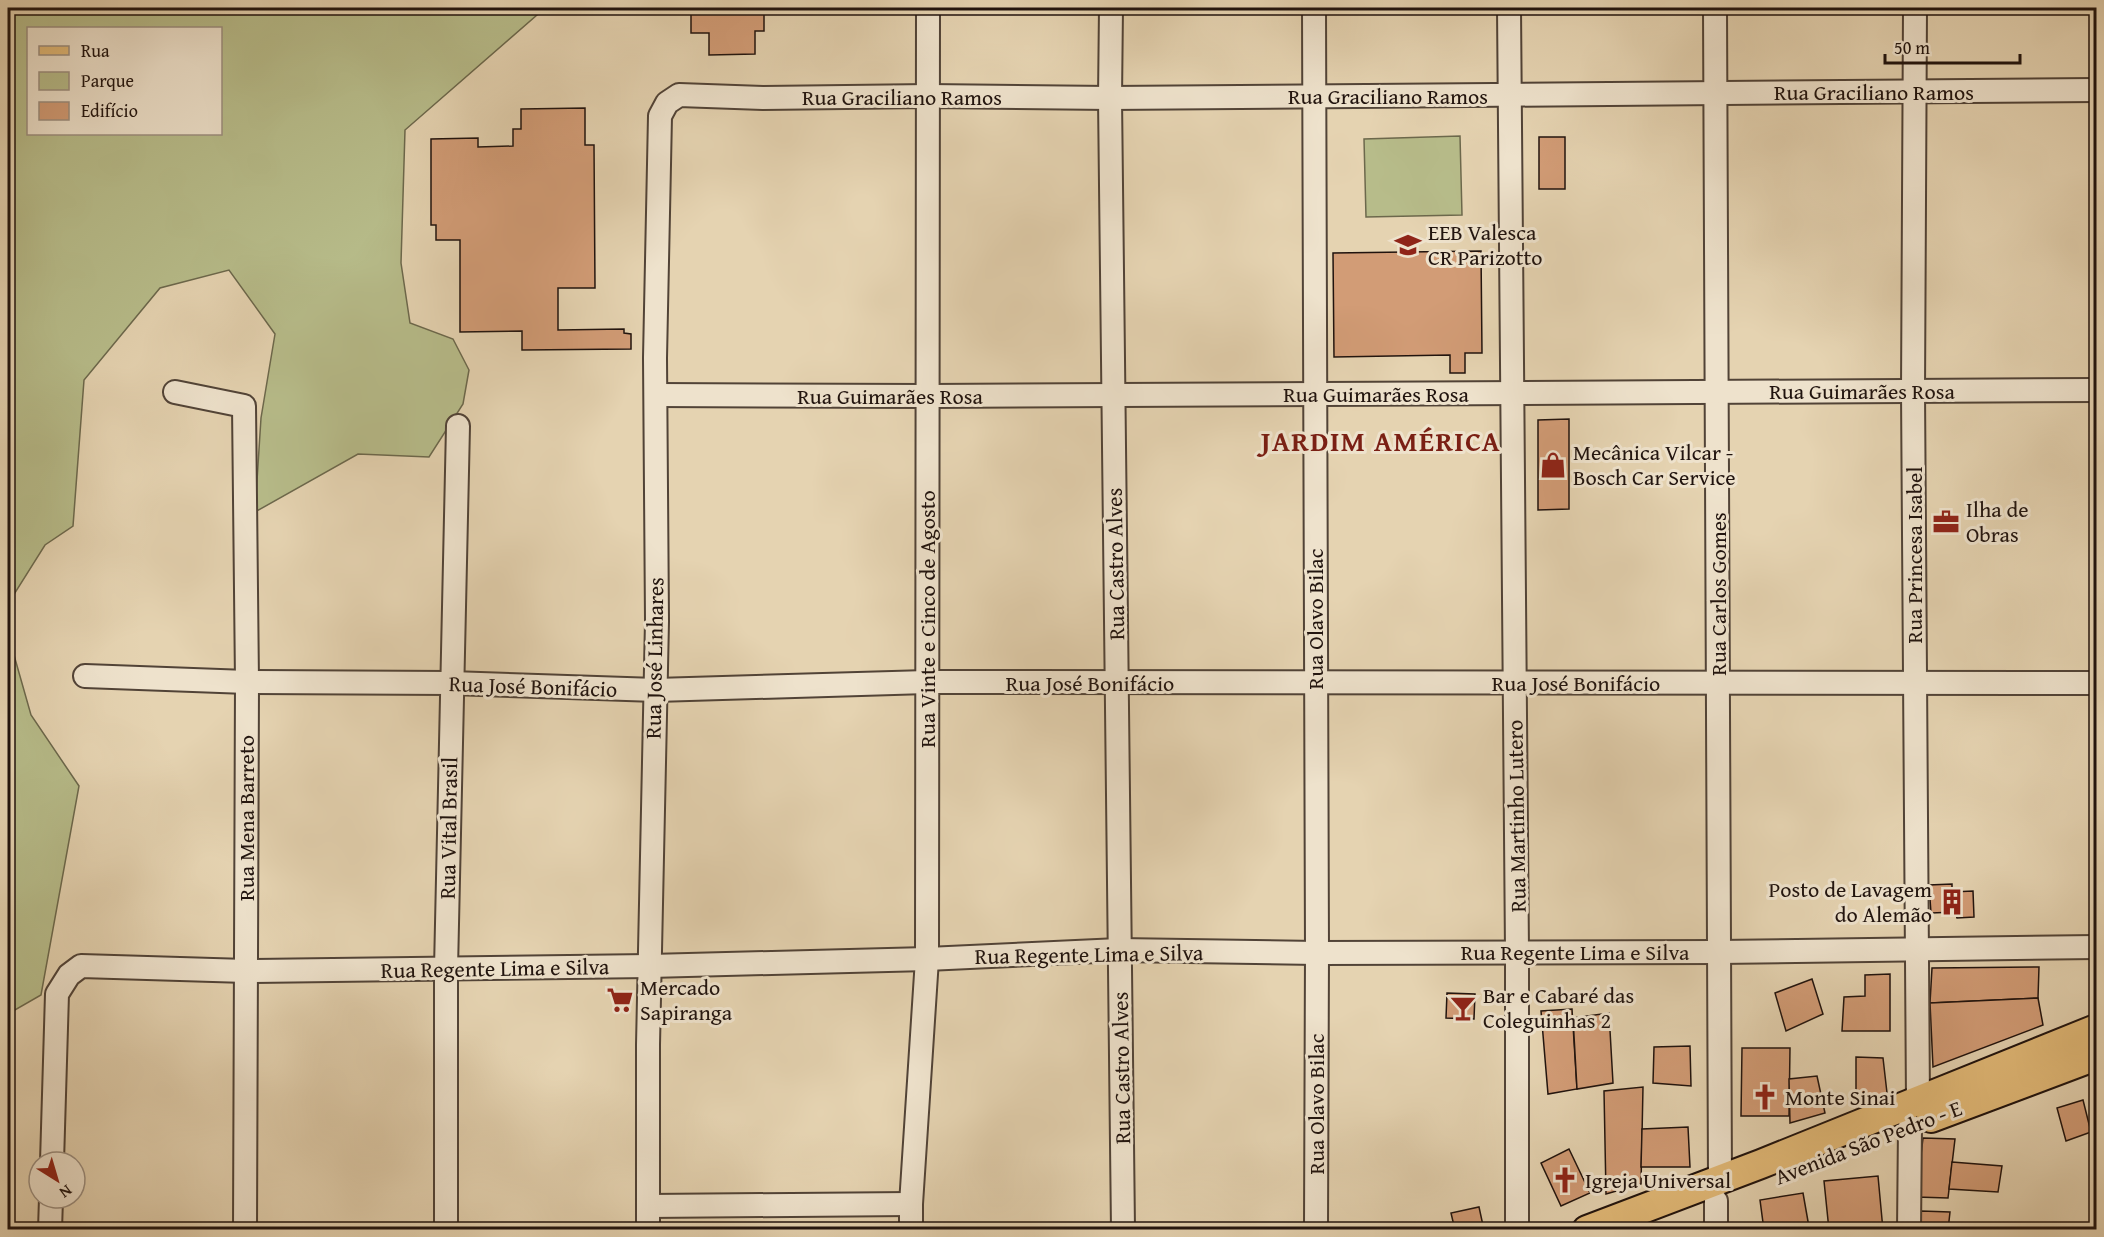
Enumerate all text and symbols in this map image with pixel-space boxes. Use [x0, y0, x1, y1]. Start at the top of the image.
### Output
legend [27, 27, 222, 135]
scale bar [1885, 27, 2020, 65]
text: 50 m [1894, 34, 1930, 61]
text: Rua [81, 37, 110, 64]
text: Parque [81, 67, 134, 94]
street label: Rua Graciliano Ramos [1774, 76, 1974, 108]
street label: Rua Graciliano Ramos [1288, 80, 1488, 112]
street label: Rua Graciliano Ramos [802, 81, 1002, 113]
text: Edifício [81, 97, 138, 124]
place label: EEB Valesca CR Parizotto [1428, 216, 1543, 273]
school or university icon: EEB Valesca CR Parizotto [1393, 230, 1423, 260]
street label: Rua Guimarães Rosa [1769, 375, 1955, 407]
street label: Rua Guimarães Rosa [1283, 378, 1469, 410]
street label: Rua Guimarães Rosa [797, 380, 983, 412]
district label: JARDIM AMÉRICA [1257, 420, 1501, 461]
place label: Mecânica Vilcar - Bosch Car Service [1573, 436, 1736, 493]
shop icon: Mecânica Vilcar - Bosch Car Service [1538, 450, 1568, 480]
street label: Rua Princesa Isabel [1898, 466, 1930, 644]
street label: Rua Castro Alves [1098, 487, 1132, 641]
street label: Rua Vinte e Cinco de Agosto [911, 490, 943, 748]
place label: Ilha de Obras [1966, 493, 2029, 550]
office icon: Ilha de Obras [1931, 507, 1961, 537]
street label: Rua Carlos Gomes [1702, 512, 1734, 676]
street label: Rua Olavo Bilac [1299, 548, 1331, 689]
street label: Rua José Linhares [637, 577, 671, 739]
street label: Rua José Bonifácio [448, 667, 618, 705]
street label: Rua José Bonifácio [1006, 667, 1174, 699]
street label: Rua José Bonifácio [1492, 667, 1660, 699]
street label: Rua Martinho Lutero [1498, 719, 1534, 913]
street label: Rua Mena Barreto [230, 735, 262, 901]
street label: Rua Vital Brasil [431, 757, 465, 899]
place label: Posto de Lavagem do Alemão [1769, 873, 1932, 930]
building icon: Posto de Lavagem do Alemão [1937, 887, 1967, 917]
street label: Rua Regente Lima e Silva [974, 936, 1204, 972]
street label: Rua Regente Lima e Silva [1461, 936, 1690, 968]
street label: Rua Regente Lima e Silva [380, 950, 610, 986]
place label: Mercado Sapiranga [640, 971, 733, 1028]
place label: Bar e Cabaré das Coleguinhas 2 [1483, 979, 1634, 1036]
supermarket icon: Mercado Sapiranga [605, 985, 635, 1015]
street label: Rua Castro Alves [1104, 991, 1138, 1145]
bar icon: Bar e Cabaré das Coleguinhas 2 [1448, 993, 1478, 1023]
street label: Rua Olavo Bilac [1300, 1033, 1332, 1174]
place label: Monte Sinai [1785, 1081, 1895, 1113]
church icon: Monte Sinai [1750, 1082, 1780, 1112]
street label: Avenida São Pedro - E [1770, 1092, 1966, 1192]
north arrow [27, 1150, 87, 1210]
place label: Igreja Universal [1585, 1164, 1731, 1196]
church icon: Igreja Universal [1550, 1165, 1580, 1195]
text: N [54, 1179, 78, 1205]

